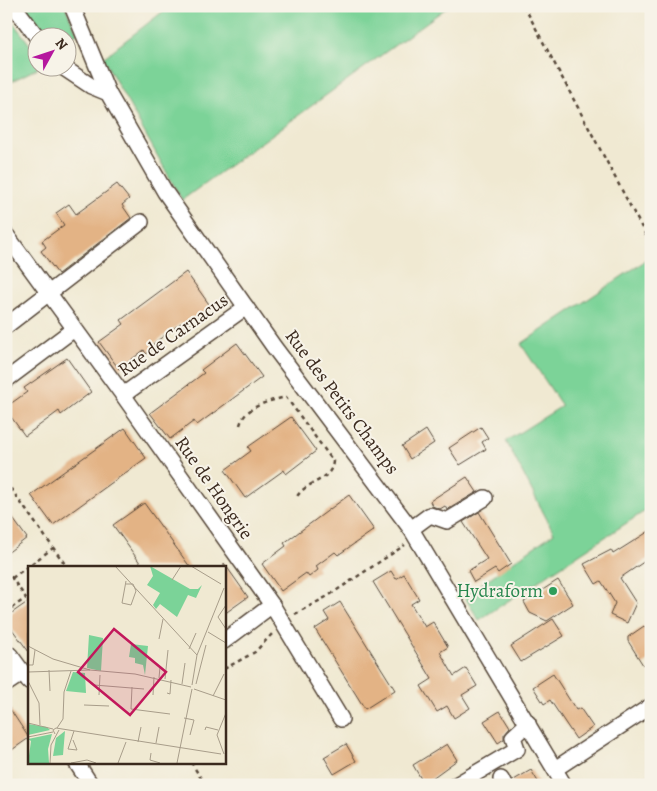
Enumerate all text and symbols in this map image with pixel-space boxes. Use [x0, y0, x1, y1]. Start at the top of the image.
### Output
north arrow [28, 28, 78, 78]
text: N [51, 34, 72, 54]
street label: Rue de Carnacus [113, 287, 233, 383]
street label: Rue des Petits Champs [279, 324, 405, 480]
street label: Rue de Hongrie [169, 431, 259, 545]
inset map [28, 566, 225, 764]
place label: Hydraform [456, 578, 543, 604]
marker: Hydraform [547, 585, 559, 597]

